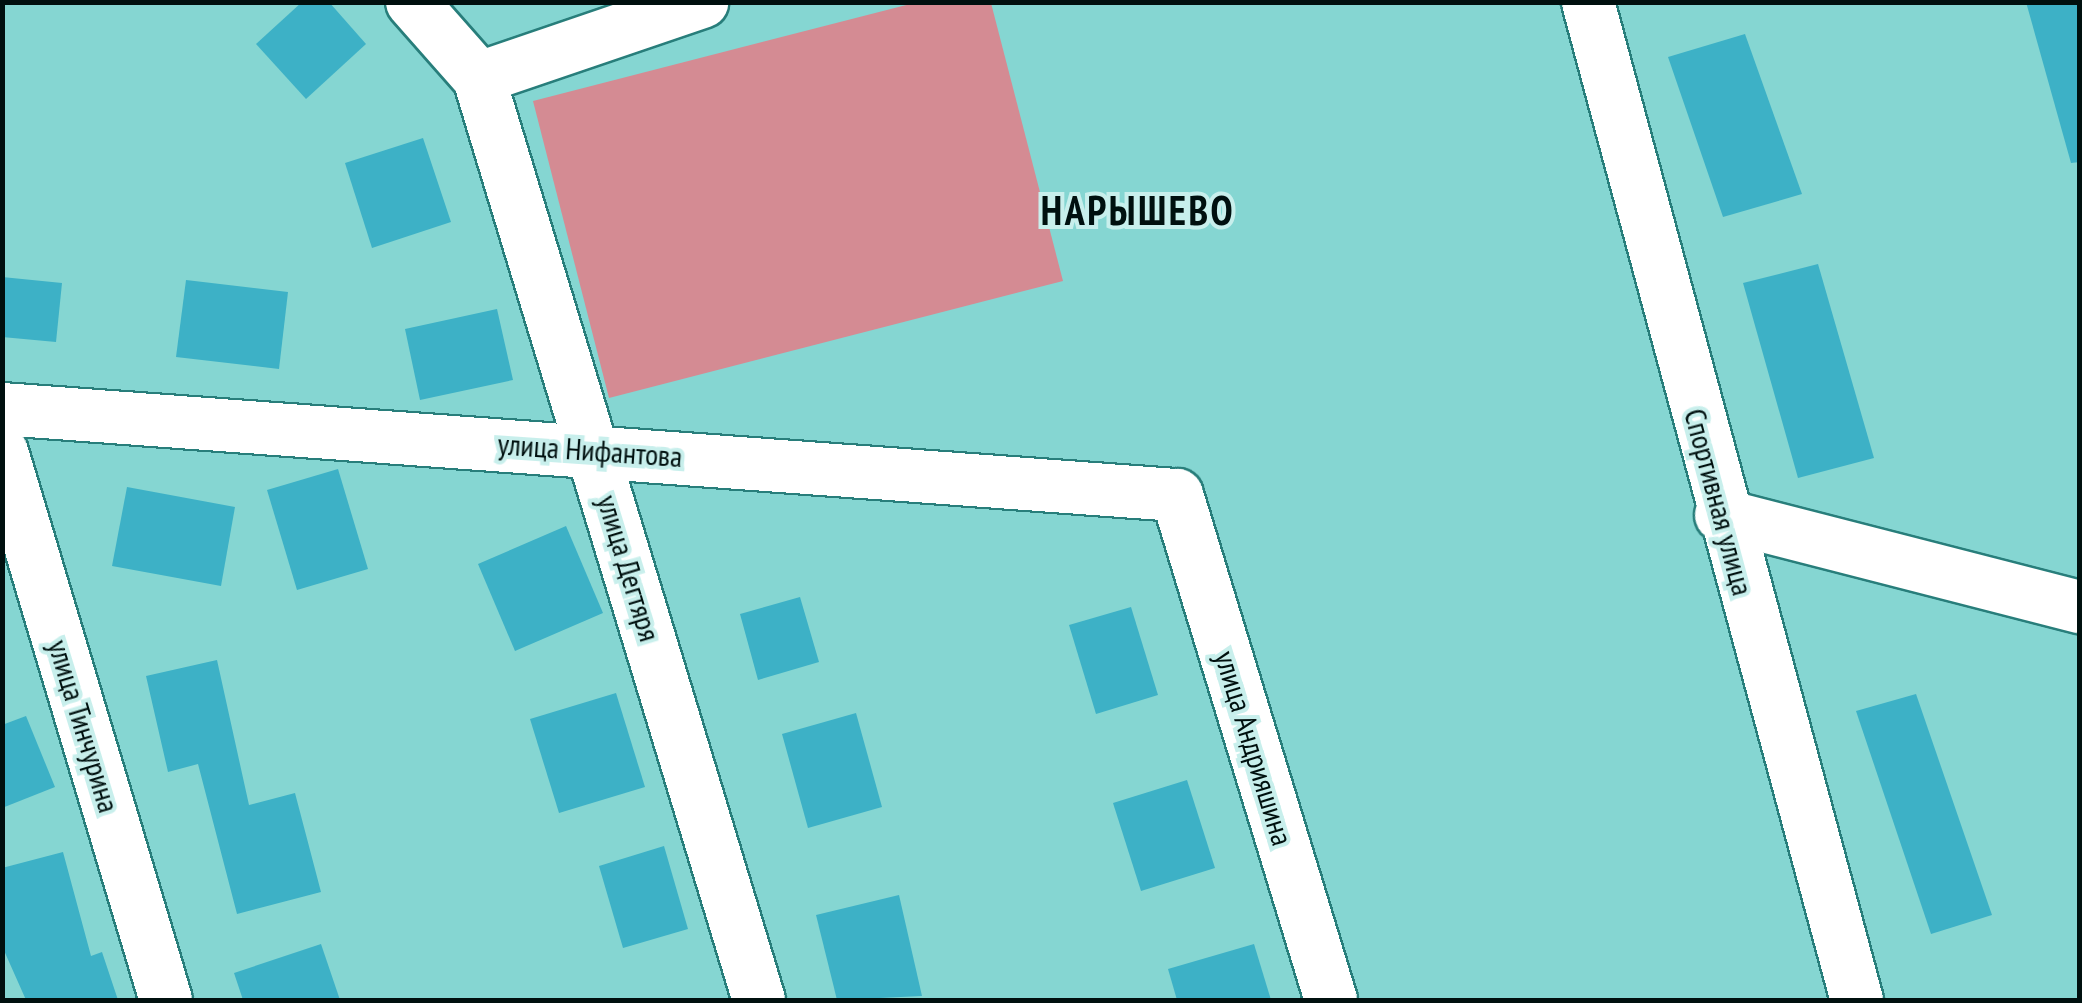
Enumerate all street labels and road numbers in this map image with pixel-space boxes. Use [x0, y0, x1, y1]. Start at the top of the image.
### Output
street label: Спортивная улица [1677, 405, 1761, 599]
street label: улица Нифантова [496, 426, 684, 474]
street label: улица Дегтяря [590, 490, 668, 646]
street label: улица Тинчурина [41, 635, 127, 817]
street label: улица Андрияшина [1207, 646, 1301, 850]

